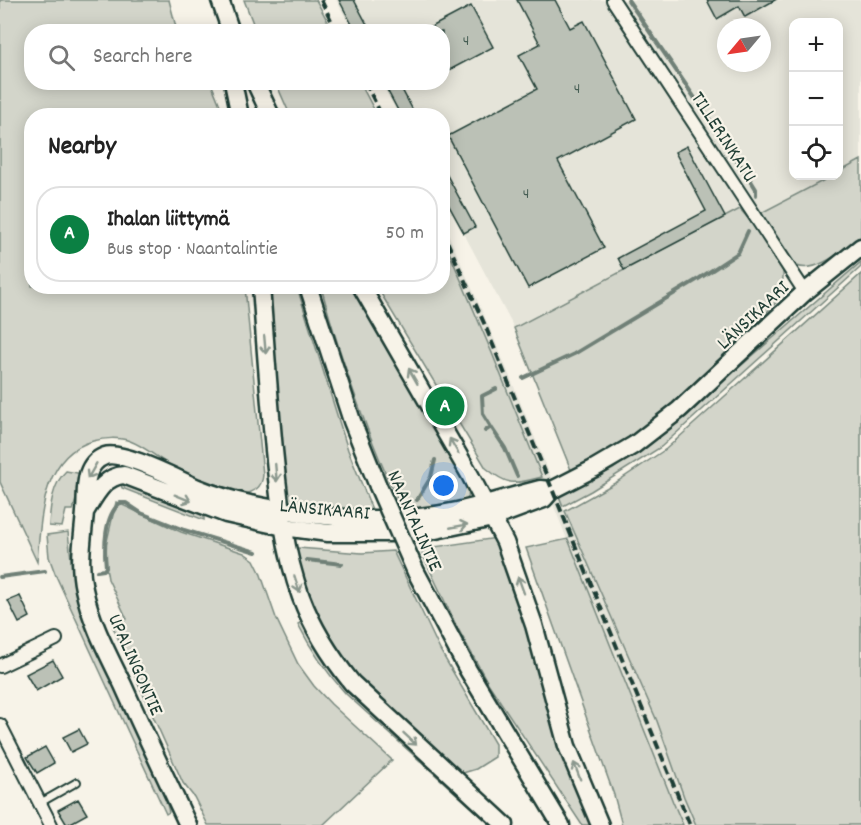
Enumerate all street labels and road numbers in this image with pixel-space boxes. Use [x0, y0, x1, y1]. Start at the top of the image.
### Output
street label: TILLERINKATU [683, 87, 762, 189]
street label: LÄNSIKAARI [711, 275, 797, 357]
street label: NAANTALINTIE [378, 466, 448, 576]
street label: LÄNSIKAARI [278, 493, 371, 529]
street label: UPALINGONTIE [99, 610, 169, 721]

